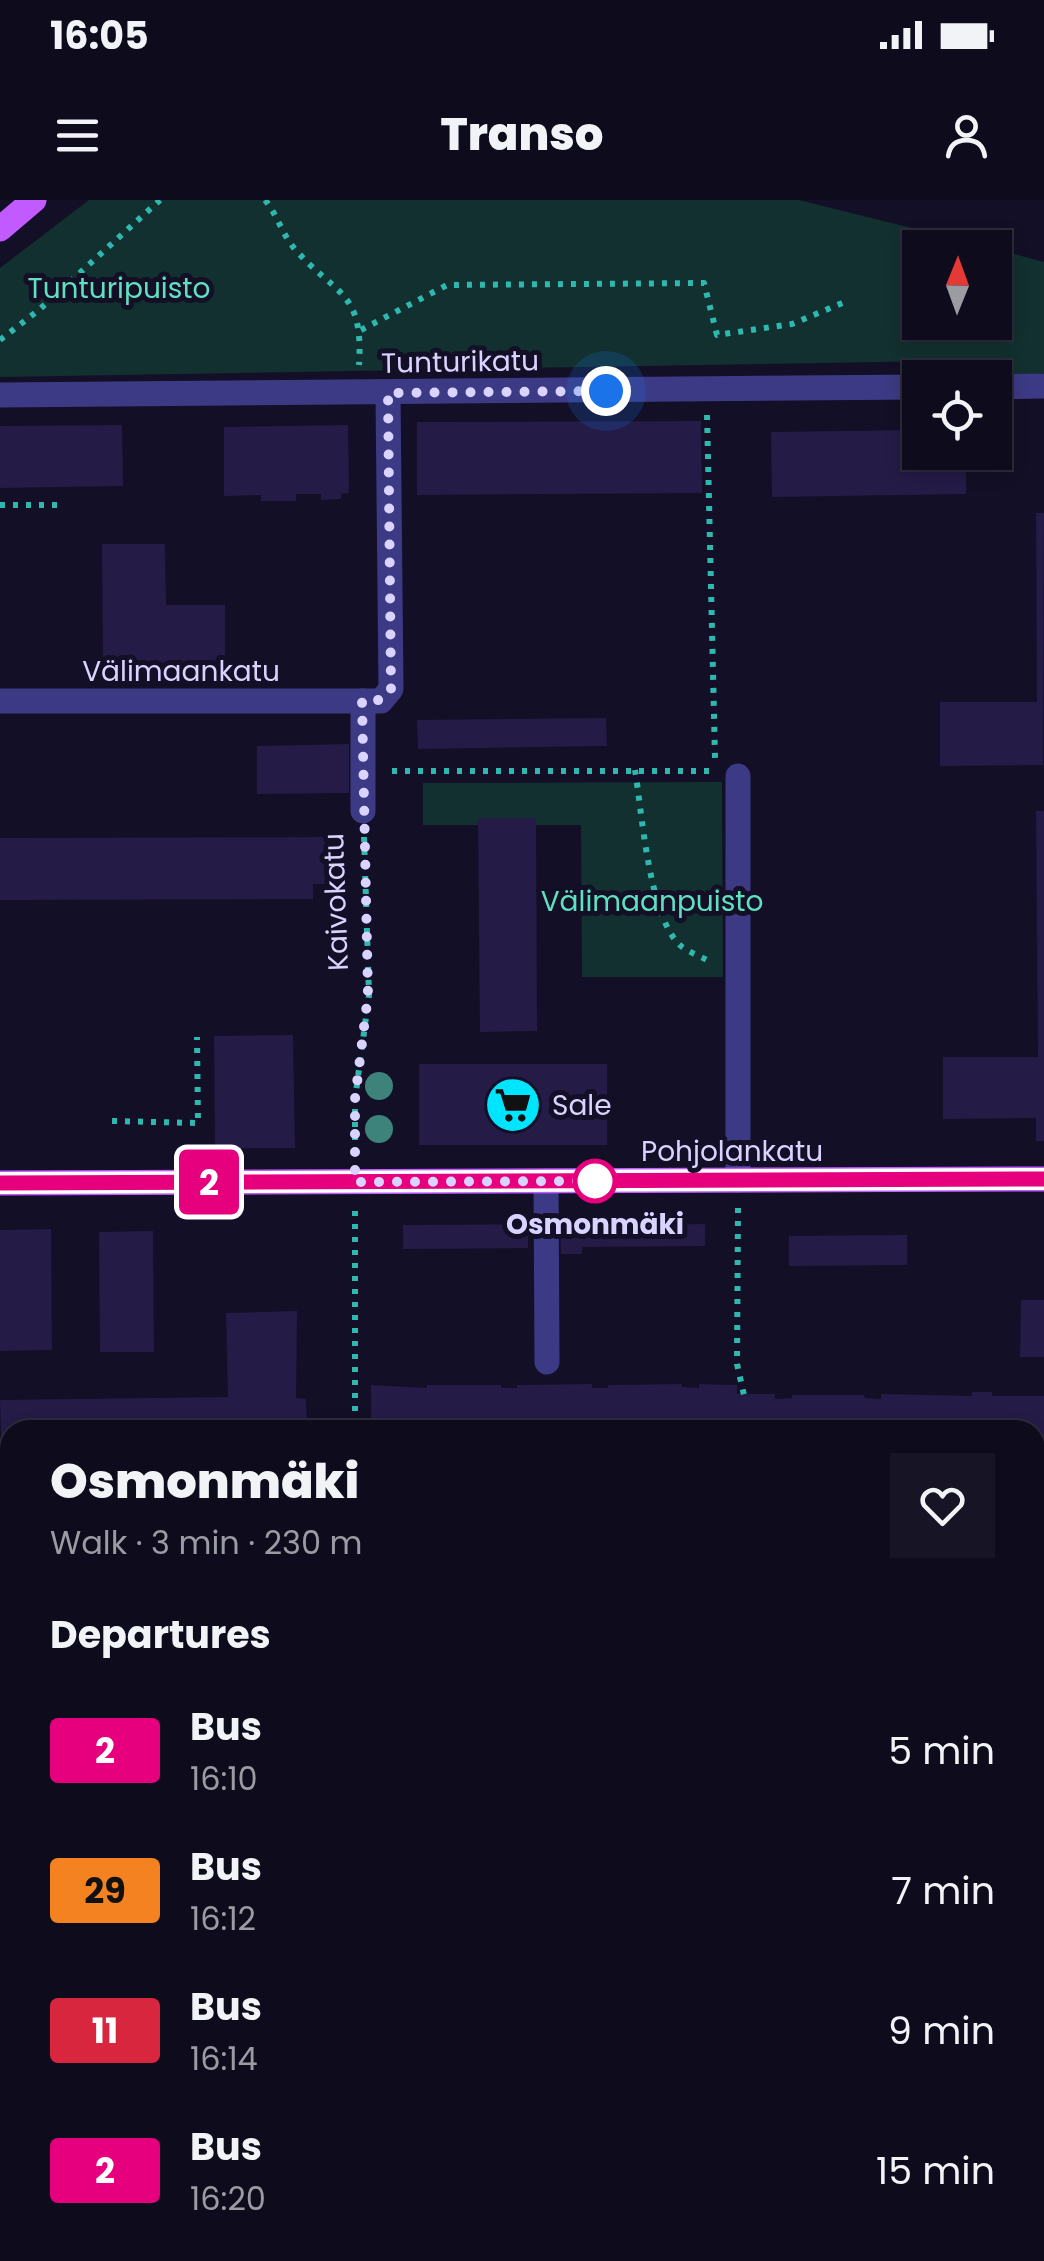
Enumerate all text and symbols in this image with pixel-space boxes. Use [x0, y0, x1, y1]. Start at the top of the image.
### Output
text: 16:05 [50, 9, 149, 62]
text: Transo [441, 103, 603, 166]
icon: menu [50, 108, 105, 163]
icon: person [939, 108, 994, 163]
north arrow [902, 230, 1012, 340]
map controls [902, 230, 1012, 470]
park label: Tunturipuisto [28, 269, 210, 308]
street label: Tunturikatu [381, 341, 539, 383]
button: locate [902, 360, 1012, 470]
your location [581, 366, 631, 416]
street label: Välimaankatu [82, 652, 280, 691]
street label: Kaivokatu [314, 833, 358, 971]
park label: Välimaanpuisto [541, 882, 763, 921]
supermarket icon: Sale [483, 1075, 543, 1135]
place label: Sale [552, 1086, 612, 1125]
street label: Pohjolankatu [641, 1132, 823, 1171]
line badge: 2 [176, 1150, 242, 1214]
text: 2 [199, 1158, 219, 1207]
marker: Osmonmäki [574, 1160, 616, 1202]
place label: Osmonmäki [506, 1205, 684, 1244]
text: Osmonmäki [50, 1448, 359, 1515]
button: heart [890, 1453, 995, 1558]
text: Walk · 3 min · 230 m [50, 1520, 363, 1565]
text: Departures [50, 1608, 271, 1661]
text: Bus [190, 1700, 262, 1753]
text: 5 min [888, 1724, 995, 1777]
text: 2 [95, 1726, 115, 1775]
text: 16:10 [190, 1756, 258, 1801]
text: Bus [190, 1840, 262, 1893]
text: 7 min [891, 1864, 995, 1917]
text: 29 [84, 1866, 126, 1915]
text: 16:12 [190, 1896, 256, 1941]
text: Bus [190, 1980, 262, 2033]
text: 9 min [888, 2004, 995, 2057]
text: 11 [92, 2006, 118, 2055]
text: 16:14 [190, 2036, 258, 2081]
text: Bus [190, 2120, 262, 2173]
text: 15 min [876, 2144, 995, 2197]
text: 2 [95, 2146, 115, 2195]
text: 16:20 [190, 2176, 266, 2221]

